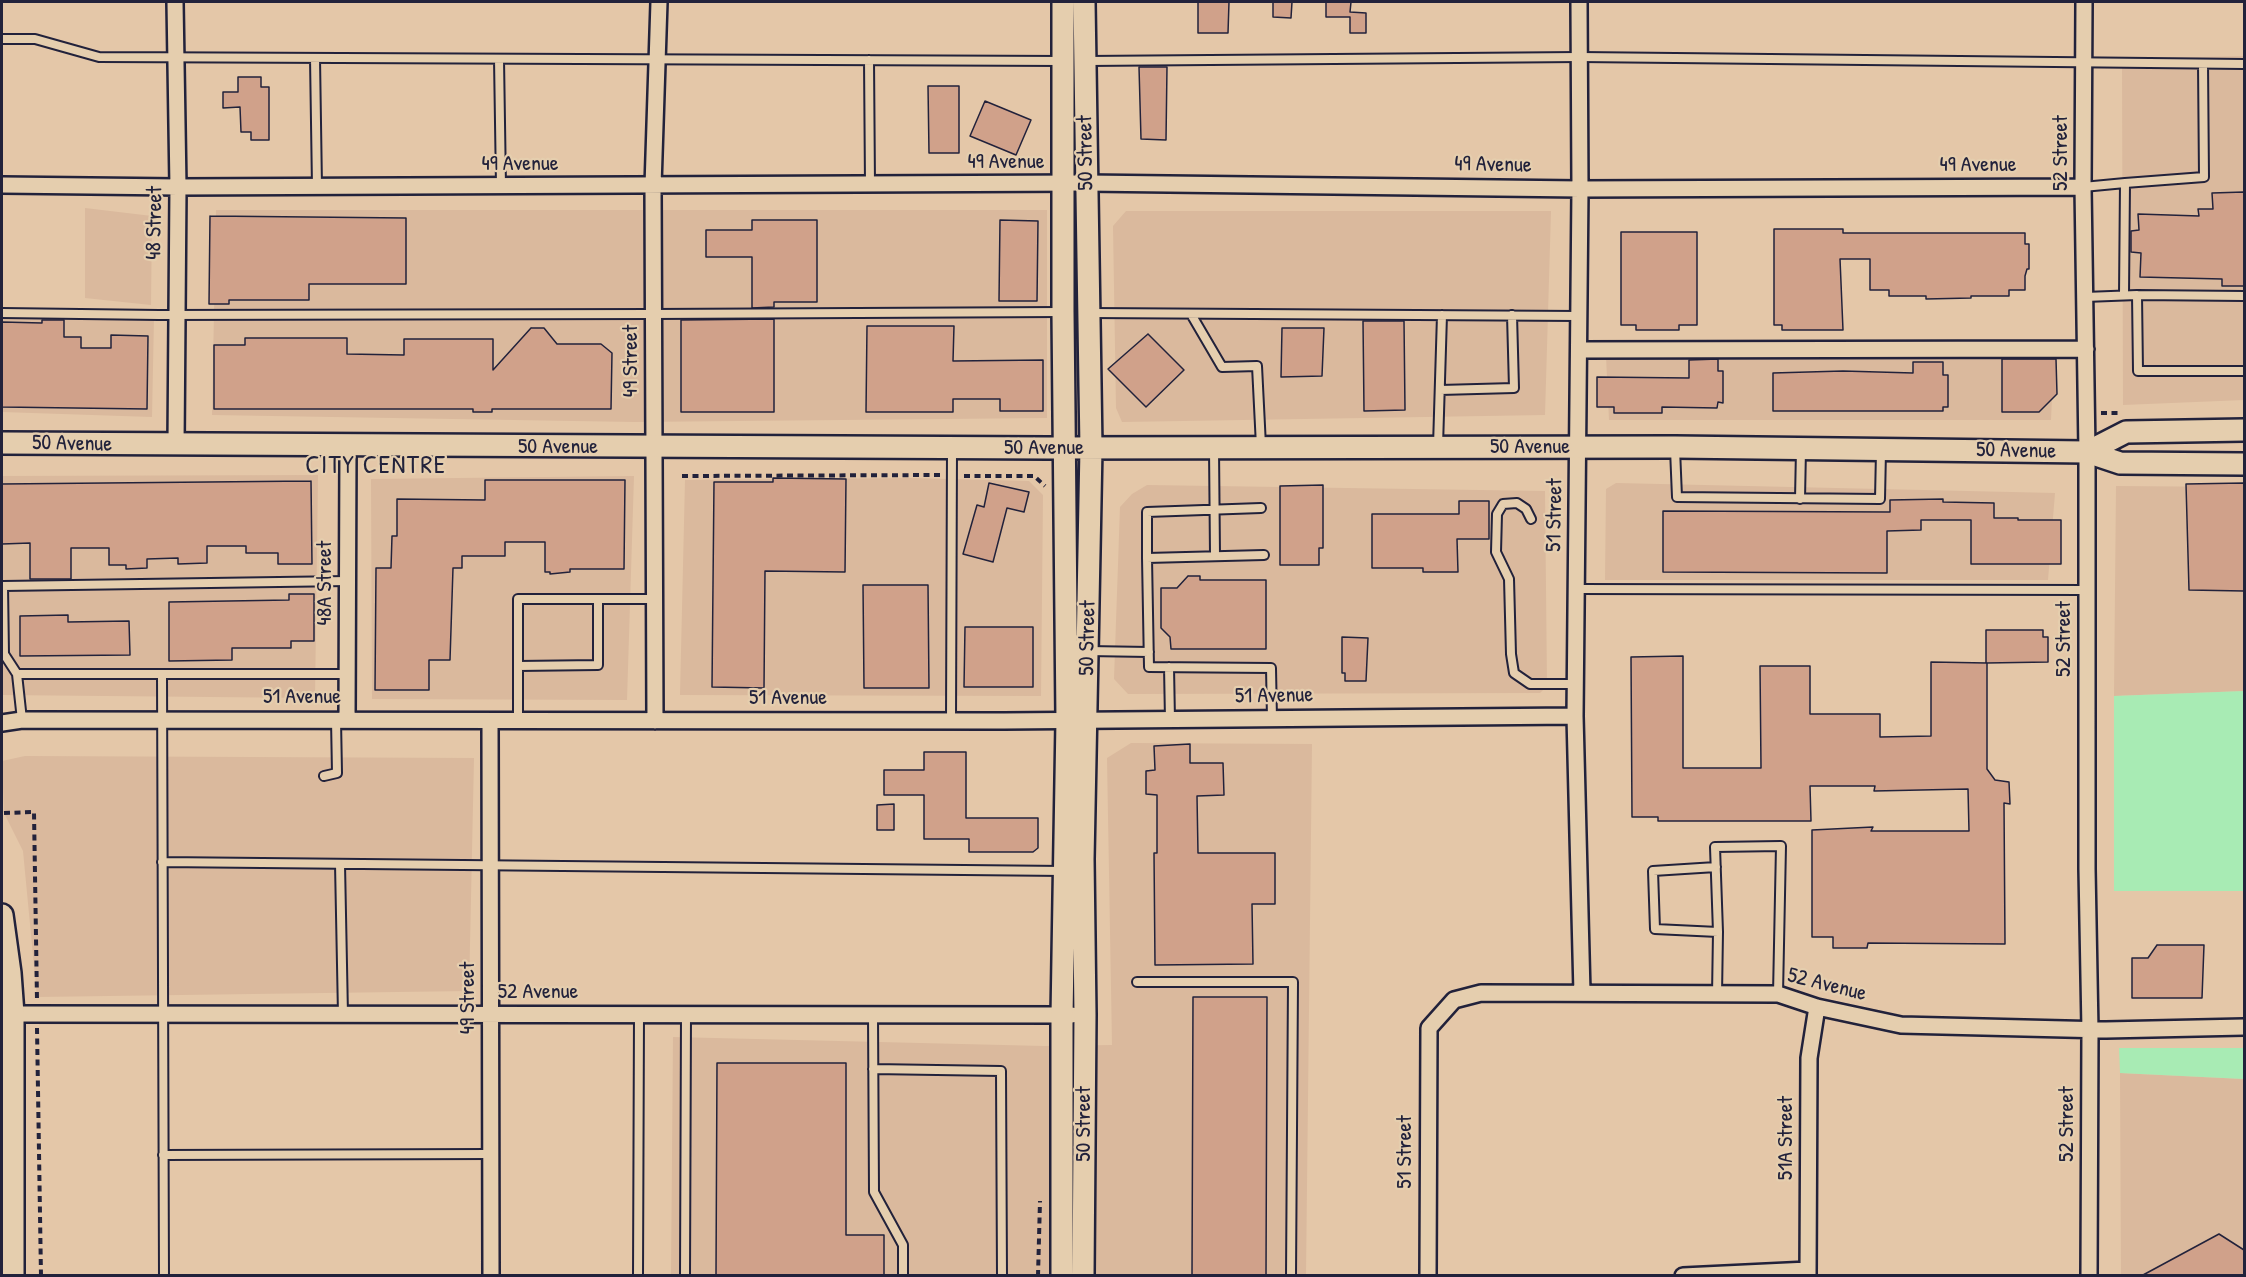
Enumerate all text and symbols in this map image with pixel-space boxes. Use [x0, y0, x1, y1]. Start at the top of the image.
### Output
street label: 50 Street [1072, 115, 1100, 191]
street label: 52 Street [2048, 115, 2074, 191]
street label: 49 Avenue [967, 149, 1045, 175]
street label: 49 Avenue [481, 151, 559, 177]
street label: 49 Avenue [1454, 151, 1532, 179]
street label: 49 Avenue [1939, 152, 2017, 178]
street label: 48 Street [141, 186, 169, 260]
street label: 49 Street [618, 325, 644, 397]
street label: 50 Avenue [32, 430, 112, 458]
street label: 50 Avenue [518, 434, 598, 460]
street label: 50 Avenue [1490, 434, 1570, 460]
street label: 50 Avenue [1004, 435, 1084, 461]
street label: 50 Avenue [1976, 437, 2056, 465]
district label: CITY CENTRE [305, 450, 447, 482]
street label: 51 Street [1541, 478, 1569, 552]
street label: 48A Street [312, 541, 338, 625]
street label: 50 Street [1074, 600, 1102, 676]
street label: 52 Street [2051, 601, 2077, 677]
street label: 51 Avenue [1235, 682, 1313, 710]
street label: 51 Avenue [263, 684, 341, 710]
street label: 51 Avenue [749, 685, 827, 711]
street label: 49 Street [455, 962, 481, 1034]
street label: 52 Avenue [1785, 962, 1869, 1008]
street label: 52 Avenue [498, 979, 578, 1005]
street label: 50 Street [1071, 1086, 1097, 1162]
street label: 52 Street [2054, 1086, 2080, 1162]
street label: 51A Street [1773, 1096, 1799, 1180]
street label: 51 Street [1392, 1115, 1418, 1189]

